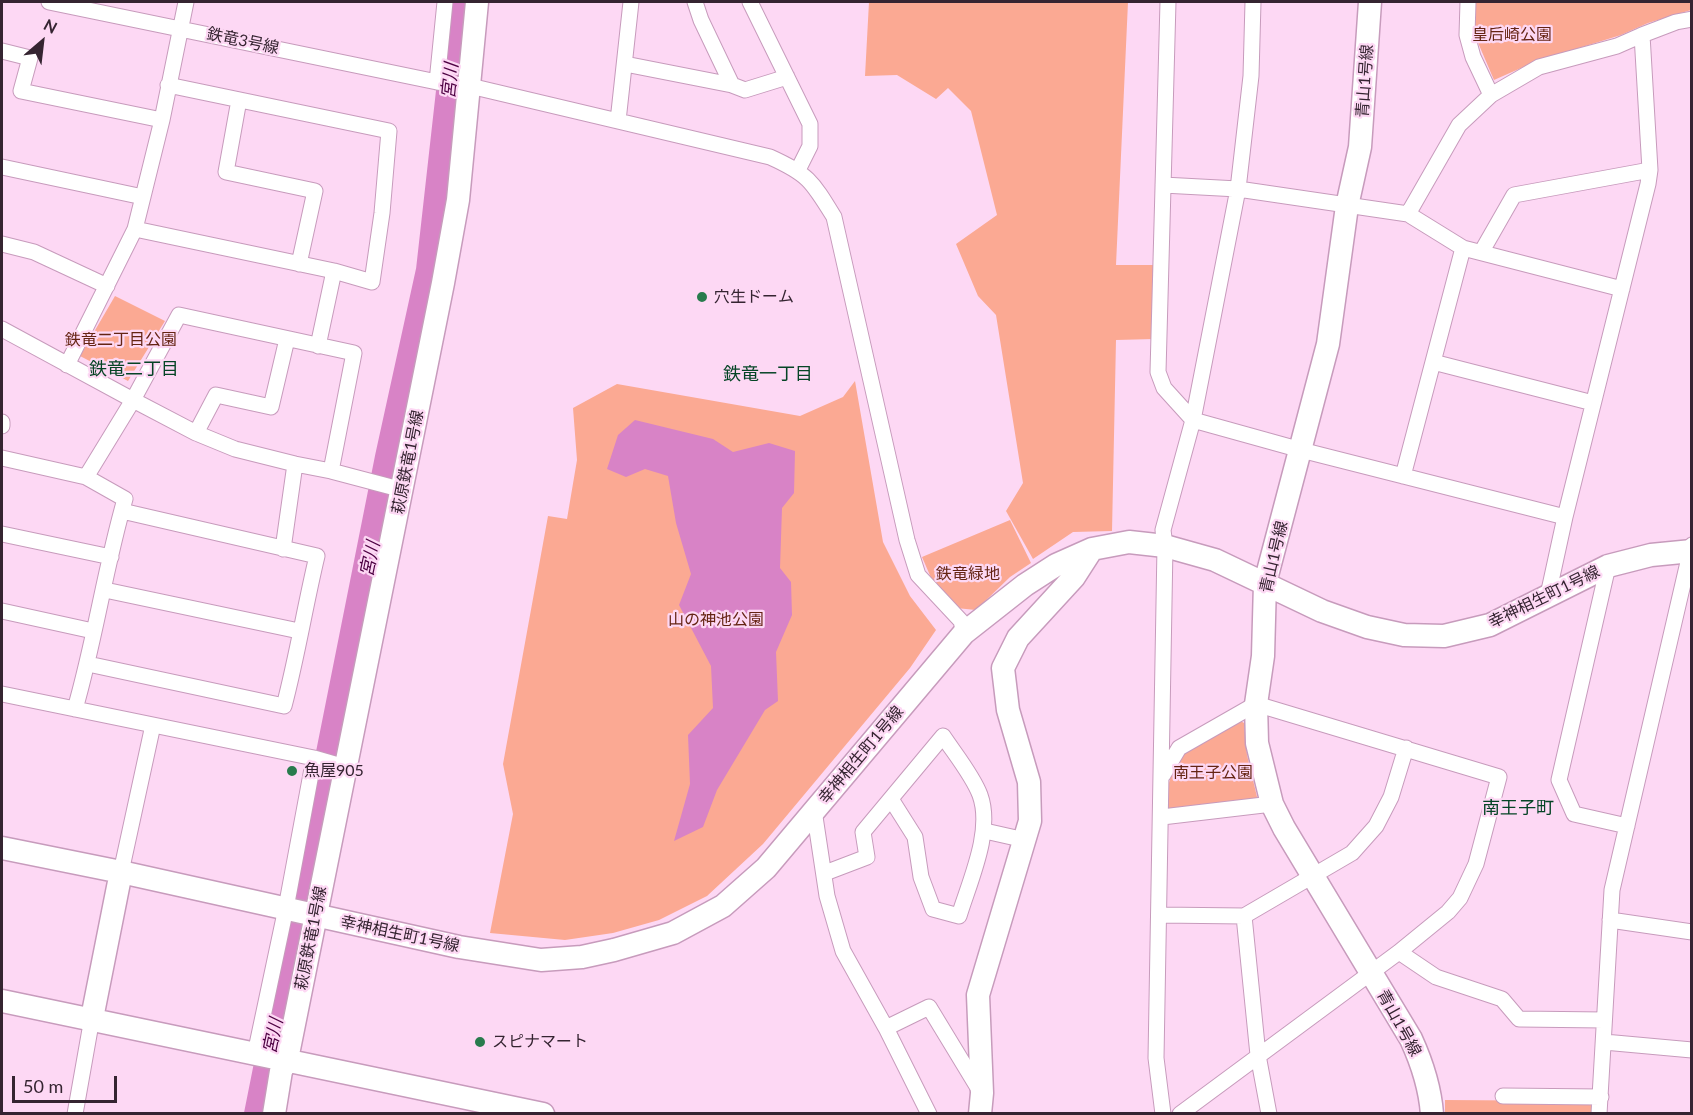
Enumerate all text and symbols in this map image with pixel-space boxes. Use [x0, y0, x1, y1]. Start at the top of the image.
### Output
north arrow [12, 12, 72, 72]
text: N [41, 14, 61, 37]
street label: 鉄竜3号線 [205, 24, 281, 58]
park label: 皇后崎公園 [1472, 25, 1552, 45]
street label: 青山1号線 [1353, 44, 1377, 118]
water label: 宮川 [437, 62, 463, 100]
place label: 穴生ドーム [714, 287, 794, 307]
marker: 穴生ドーム [695, 290, 709, 304]
park label: 鉄竜二丁目公園 [65, 330, 177, 350]
district label: 鉄竜二丁目 [89, 358, 179, 380]
district label: 鉄竜一丁目 [723, 363, 813, 385]
street label: 萩原鉄竜1号線 [389, 408, 427, 516]
street label: 青山1号線 [1256, 519, 1292, 595]
water label: 宮川 [356, 539, 384, 579]
street label: 幸神相生町1号線 [1485, 562, 1603, 632]
park label: 鉄竜緑地 [936, 564, 1000, 584]
park label: 山の神池公園 [668, 610, 764, 630]
street label: 幸神相生町1号線 [815, 702, 907, 808]
place label: 魚屋905 [304, 761, 364, 781]
park label: 南王子公園 [1173, 763, 1253, 783]
marker: 魚屋905 [285, 764, 299, 778]
district label: 南王子町 [1482, 797, 1554, 819]
street label: 萩原鉄竜1号線 [292, 884, 330, 992]
street label: 幸神相生町1号線 [339, 912, 461, 956]
street label: 青山1号線 [1373, 986, 1425, 1060]
water label: 宮川 [259, 1016, 287, 1056]
place label: スピナマート [492, 1032, 588, 1052]
marker: スピナマート [473, 1035, 487, 1049]
scale bar [15, 1064, 120, 1102]
text: 50 m [23, 1075, 63, 1097]

